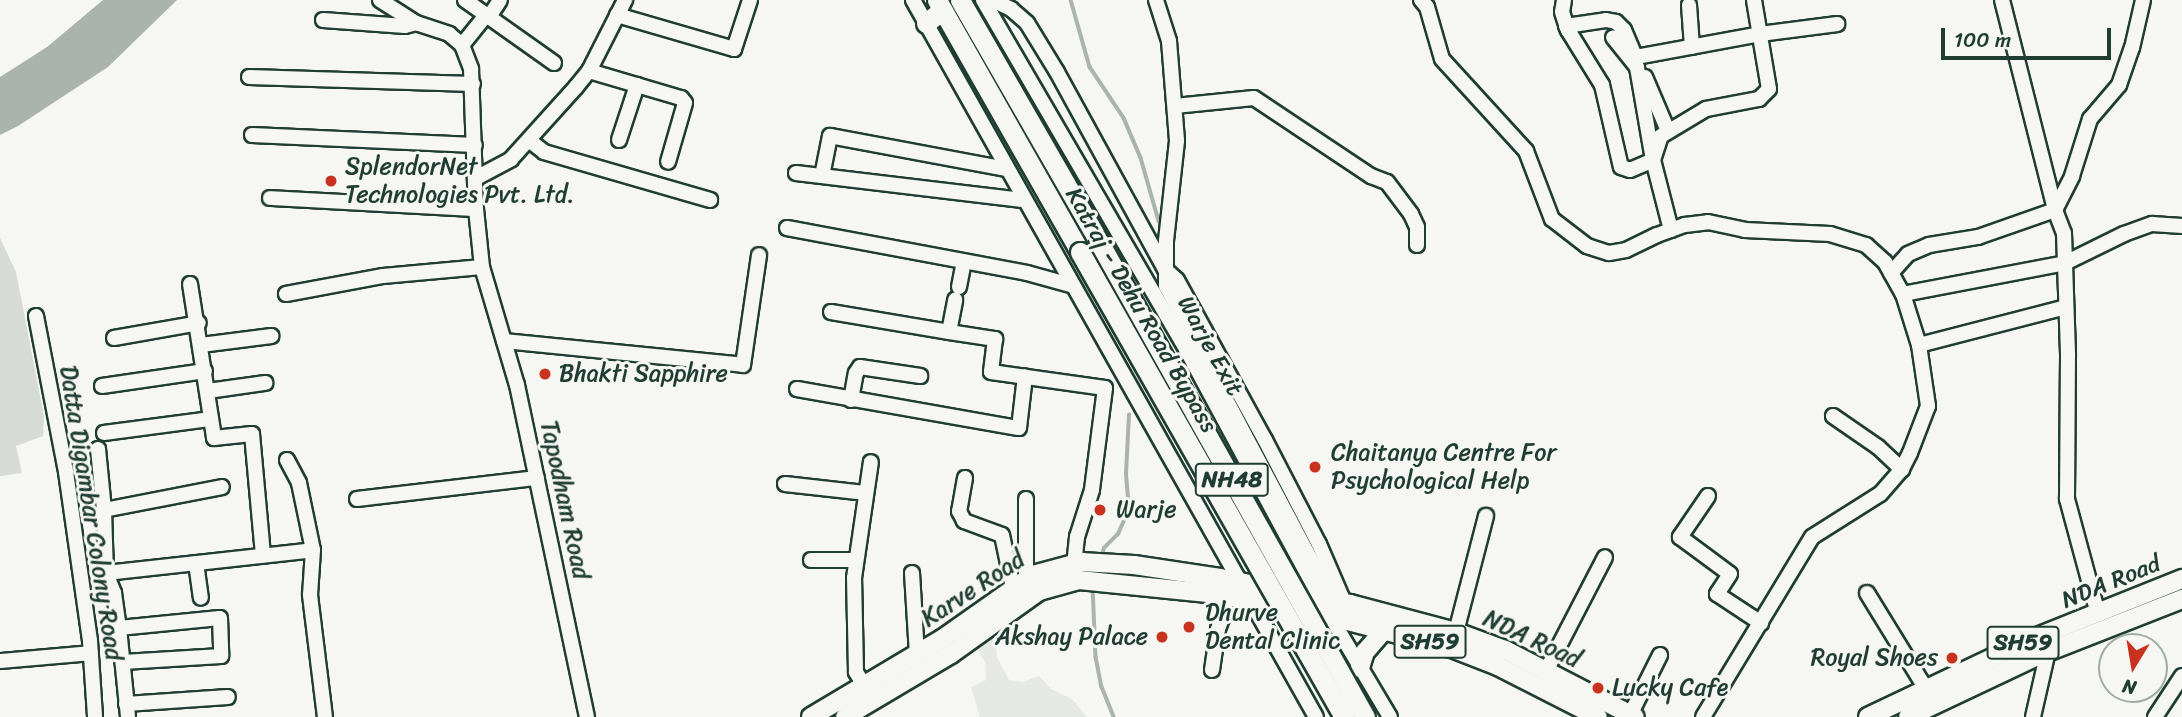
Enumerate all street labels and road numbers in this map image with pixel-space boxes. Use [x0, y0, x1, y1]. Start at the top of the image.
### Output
street label: Katraj - Dehu Road Bypass [1059, 182, 1223, 438]
street label: Warje Exit [1171, 291, 1249, 401]
street label: Datta Digambar Colony Road [53, 364, 129, 662]
street label: Tapodham Road [534, 418, 596, 582]
road number: NH48 [1194, 460, 1270, 500]
street label: Karve Road [916, 545, 1030, 633]
street label: NDA Road [2057, 549, 2165, 615]
street label: NDA Road [1479, 604, 1585, 674]
road number: SH59 [1393, 622, 1467, 662]
road number: SH59 [1986, 624, 2060, 663]

